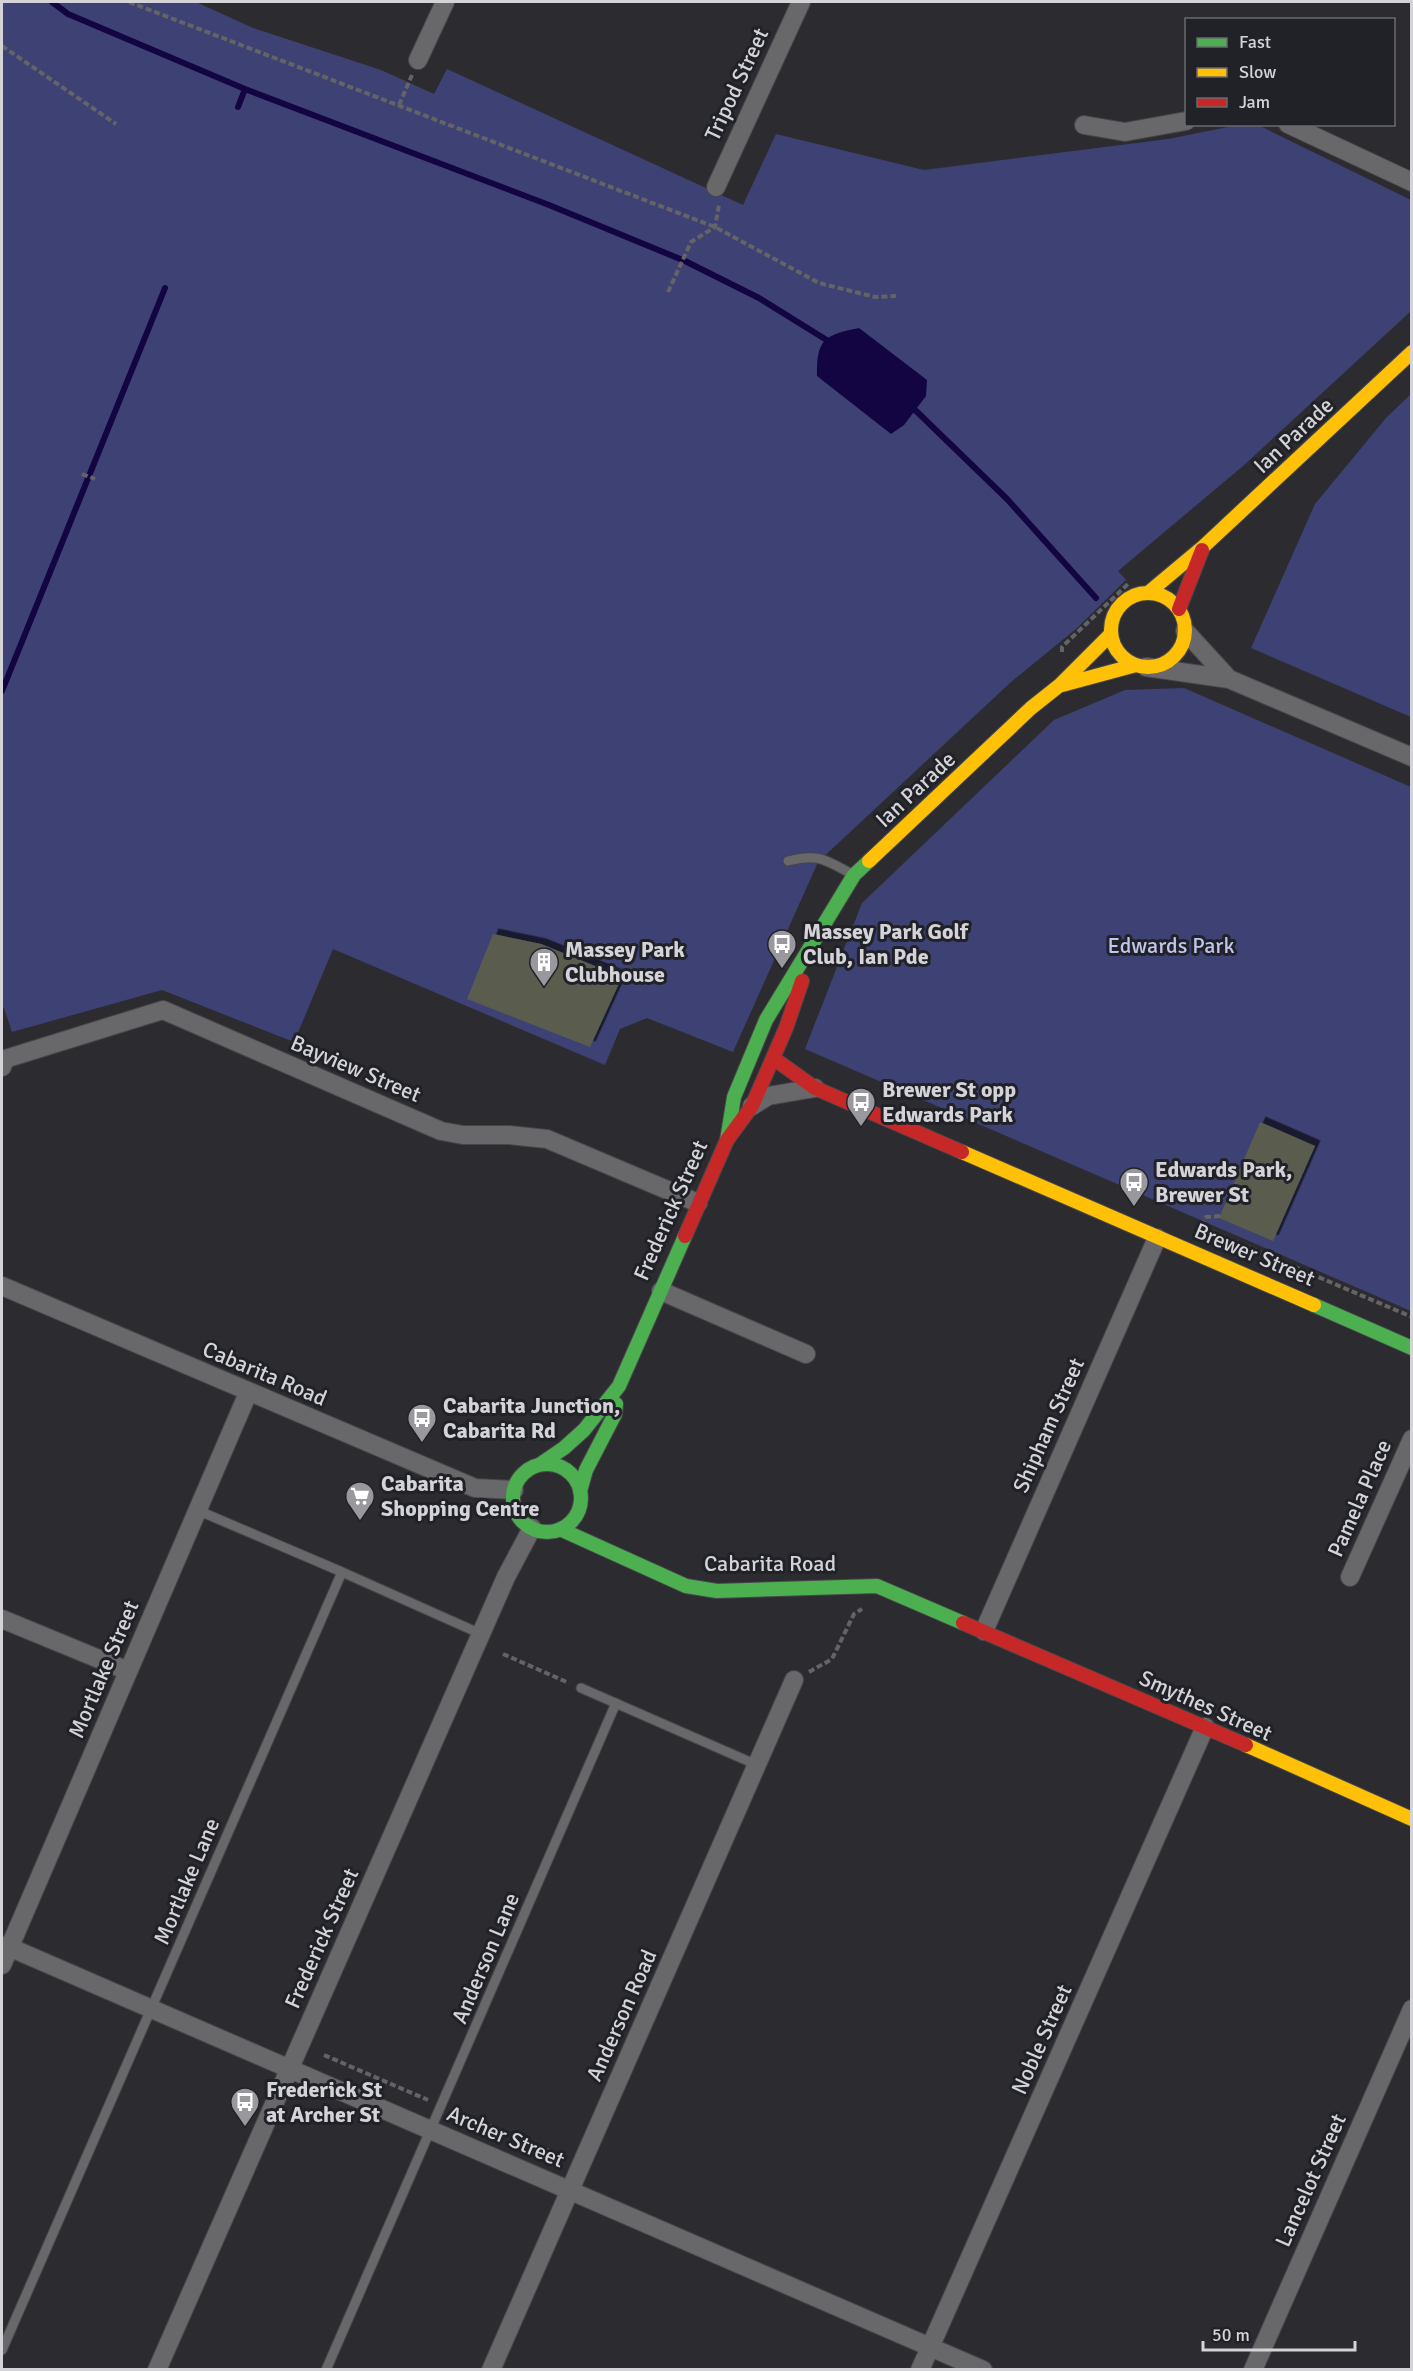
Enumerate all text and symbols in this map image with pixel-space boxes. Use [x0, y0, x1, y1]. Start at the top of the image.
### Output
legend [1185, 18, 1395, 126]
street label: Tripod Street [699, 23, 774, 145]
text: Fast [1239, 31, 1271, 53]
text: Slow [1239, 61, 1276, 83]
text: Jam [1239, 91, 1270, 113]
street label: Ian Parade [1248, 392, 1339, 479]
street label: Ian Parade [870, 746, 961, 833]
place label: Massey Park Golf Club, Ian Pde [803, 918, 969, 970]
bus stop icon: Massey Park Golf Club, Ian Pde [766, 928, 798, 970]
park label: Edwards Park [1108, 932, 1235, 959]
place label: Massey Park Clubhouse [565, 936, 685, 988]
building icon: Massey Park Clubhouse [528, 946, 560, 988]
street label: Bayview Street [287, 1029, 425, 1108]
place label: Brewer St opp Edwards Park [882, 1076, 1016, 1128]
bus stop icon: Brewer St opp Edwards Park [845, 1086, 877, 1128]
street label: Frederick Street [628, 1136, 713, 1284]
place label: Edwards Park, Brewer St [1155, 1156, 1292, 1208]
bus stop icon: Edwards Park, Brewer St [1118, 1166, 1150, 1208]
street label: Brewer Street [1190, 1217, 1319, 1292]
street label: Cabarita Road [199, 1335, 331, 1412]
street label: Shipham Street [1007, 1353, 1090, 1497]
place label: Cabarita Junction, Cabarita Rd [443, 1392, 620, 1444]
bus stop icon: Cabarita Junction, Cabarita Rd [406, 1402, 438, 1444]
street label: Pamela Place [1322, 1435, 1397, 1561]
place label: Cabarita Shopping Centre [381, 1470, 539, 1522]
supermarket icon: Cabarita Shopping Centre [344, 1480, 376, 1522]
street label: Cabarita Road [704, 1550, 836, 1577]
street label: Mortlake Street [62, 1596, 145, 1742]
street label: Smythes Street [1135, 1664, 1277, 1747]
street label: Mortlake Lane [148, 1814, 225, 1949]
street label: Frederick Street [279, 1864, 364, 2012]
street label: Anderson Lane [446, 1889, 525, 2028]
street label: Anderson Road [580, 1945, 663, 2085]
street label: Noble Street [1005, 1980, 1078, 2098]
place label: Frederick St at Archer St [266, 2076, 382, 2128]
bus stop icon: Frederick St at Archer St [229, 2086, 261, 2128]
street label: Archer Street [443, 2100, 569, 2173]
street label: Lancelot Street [1269, 2109, 1352, 2251]
scale bar [1203, 2314, 1354, 2352]
text: 50 m [1212, 2324, 1250, 2346]

